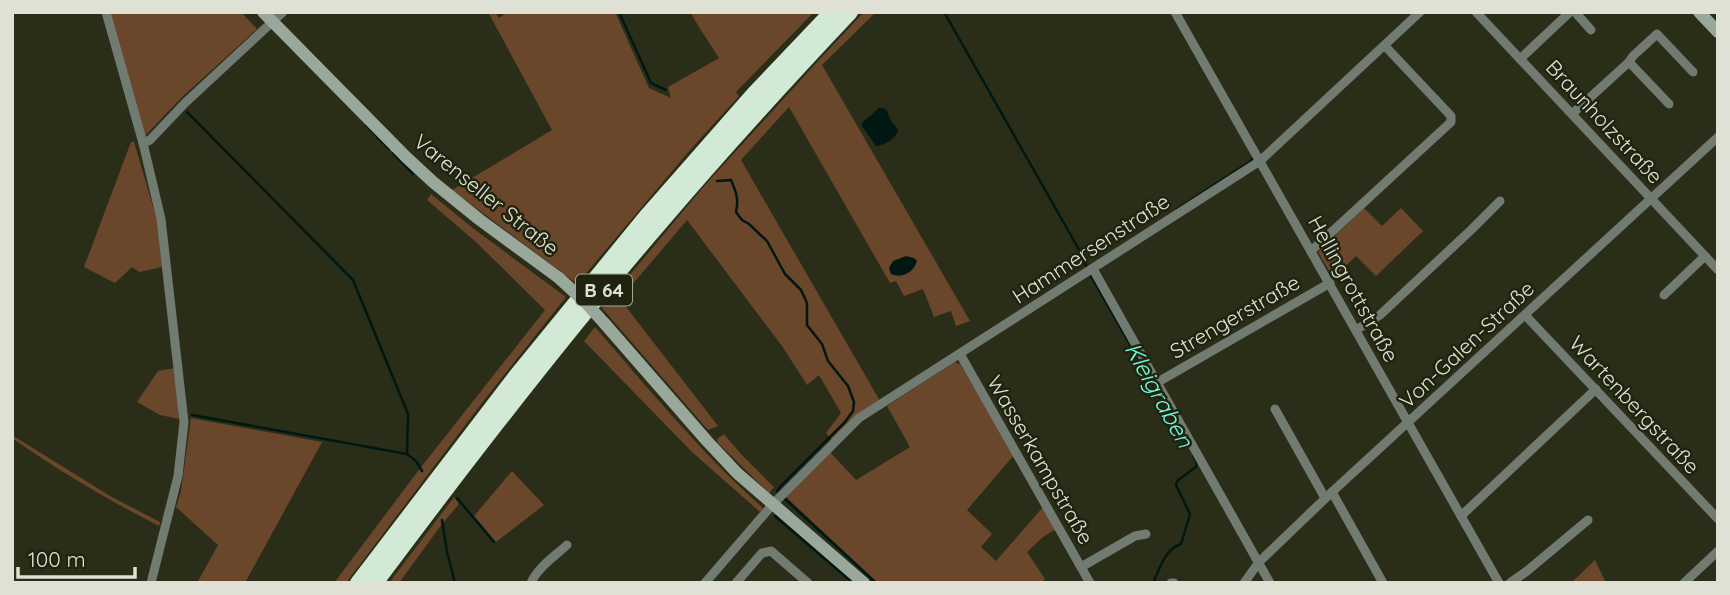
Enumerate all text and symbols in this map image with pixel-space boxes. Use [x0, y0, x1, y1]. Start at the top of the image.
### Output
street label: Braunholzstraße [1541, 54, 1669, 189]
street label: Varenseller Straße [409, 128, 564, 261]
street label: Hammersenstraße [1007, 188, 1174, 309]
street label: Hellingrottstraße [1303, 211, 1405, 366]
street label: Strengerstraße [1165, 269, 1304, 364]
road number: B 64 [576, 274, 632, 306]
street label: Von-Galen-Straße [1393, 275, 1539, 413]
street label: Wartenbergstraße [1564, 330, 1705, 479]
water label: Kleigraben [1119, 337, 1200, 453]
street label: Wasserkampstraße [982, 371, 1100, 548]
scale bar [18, 536, 135, 580]
text: 100 m [28, 546, 86, 572]

